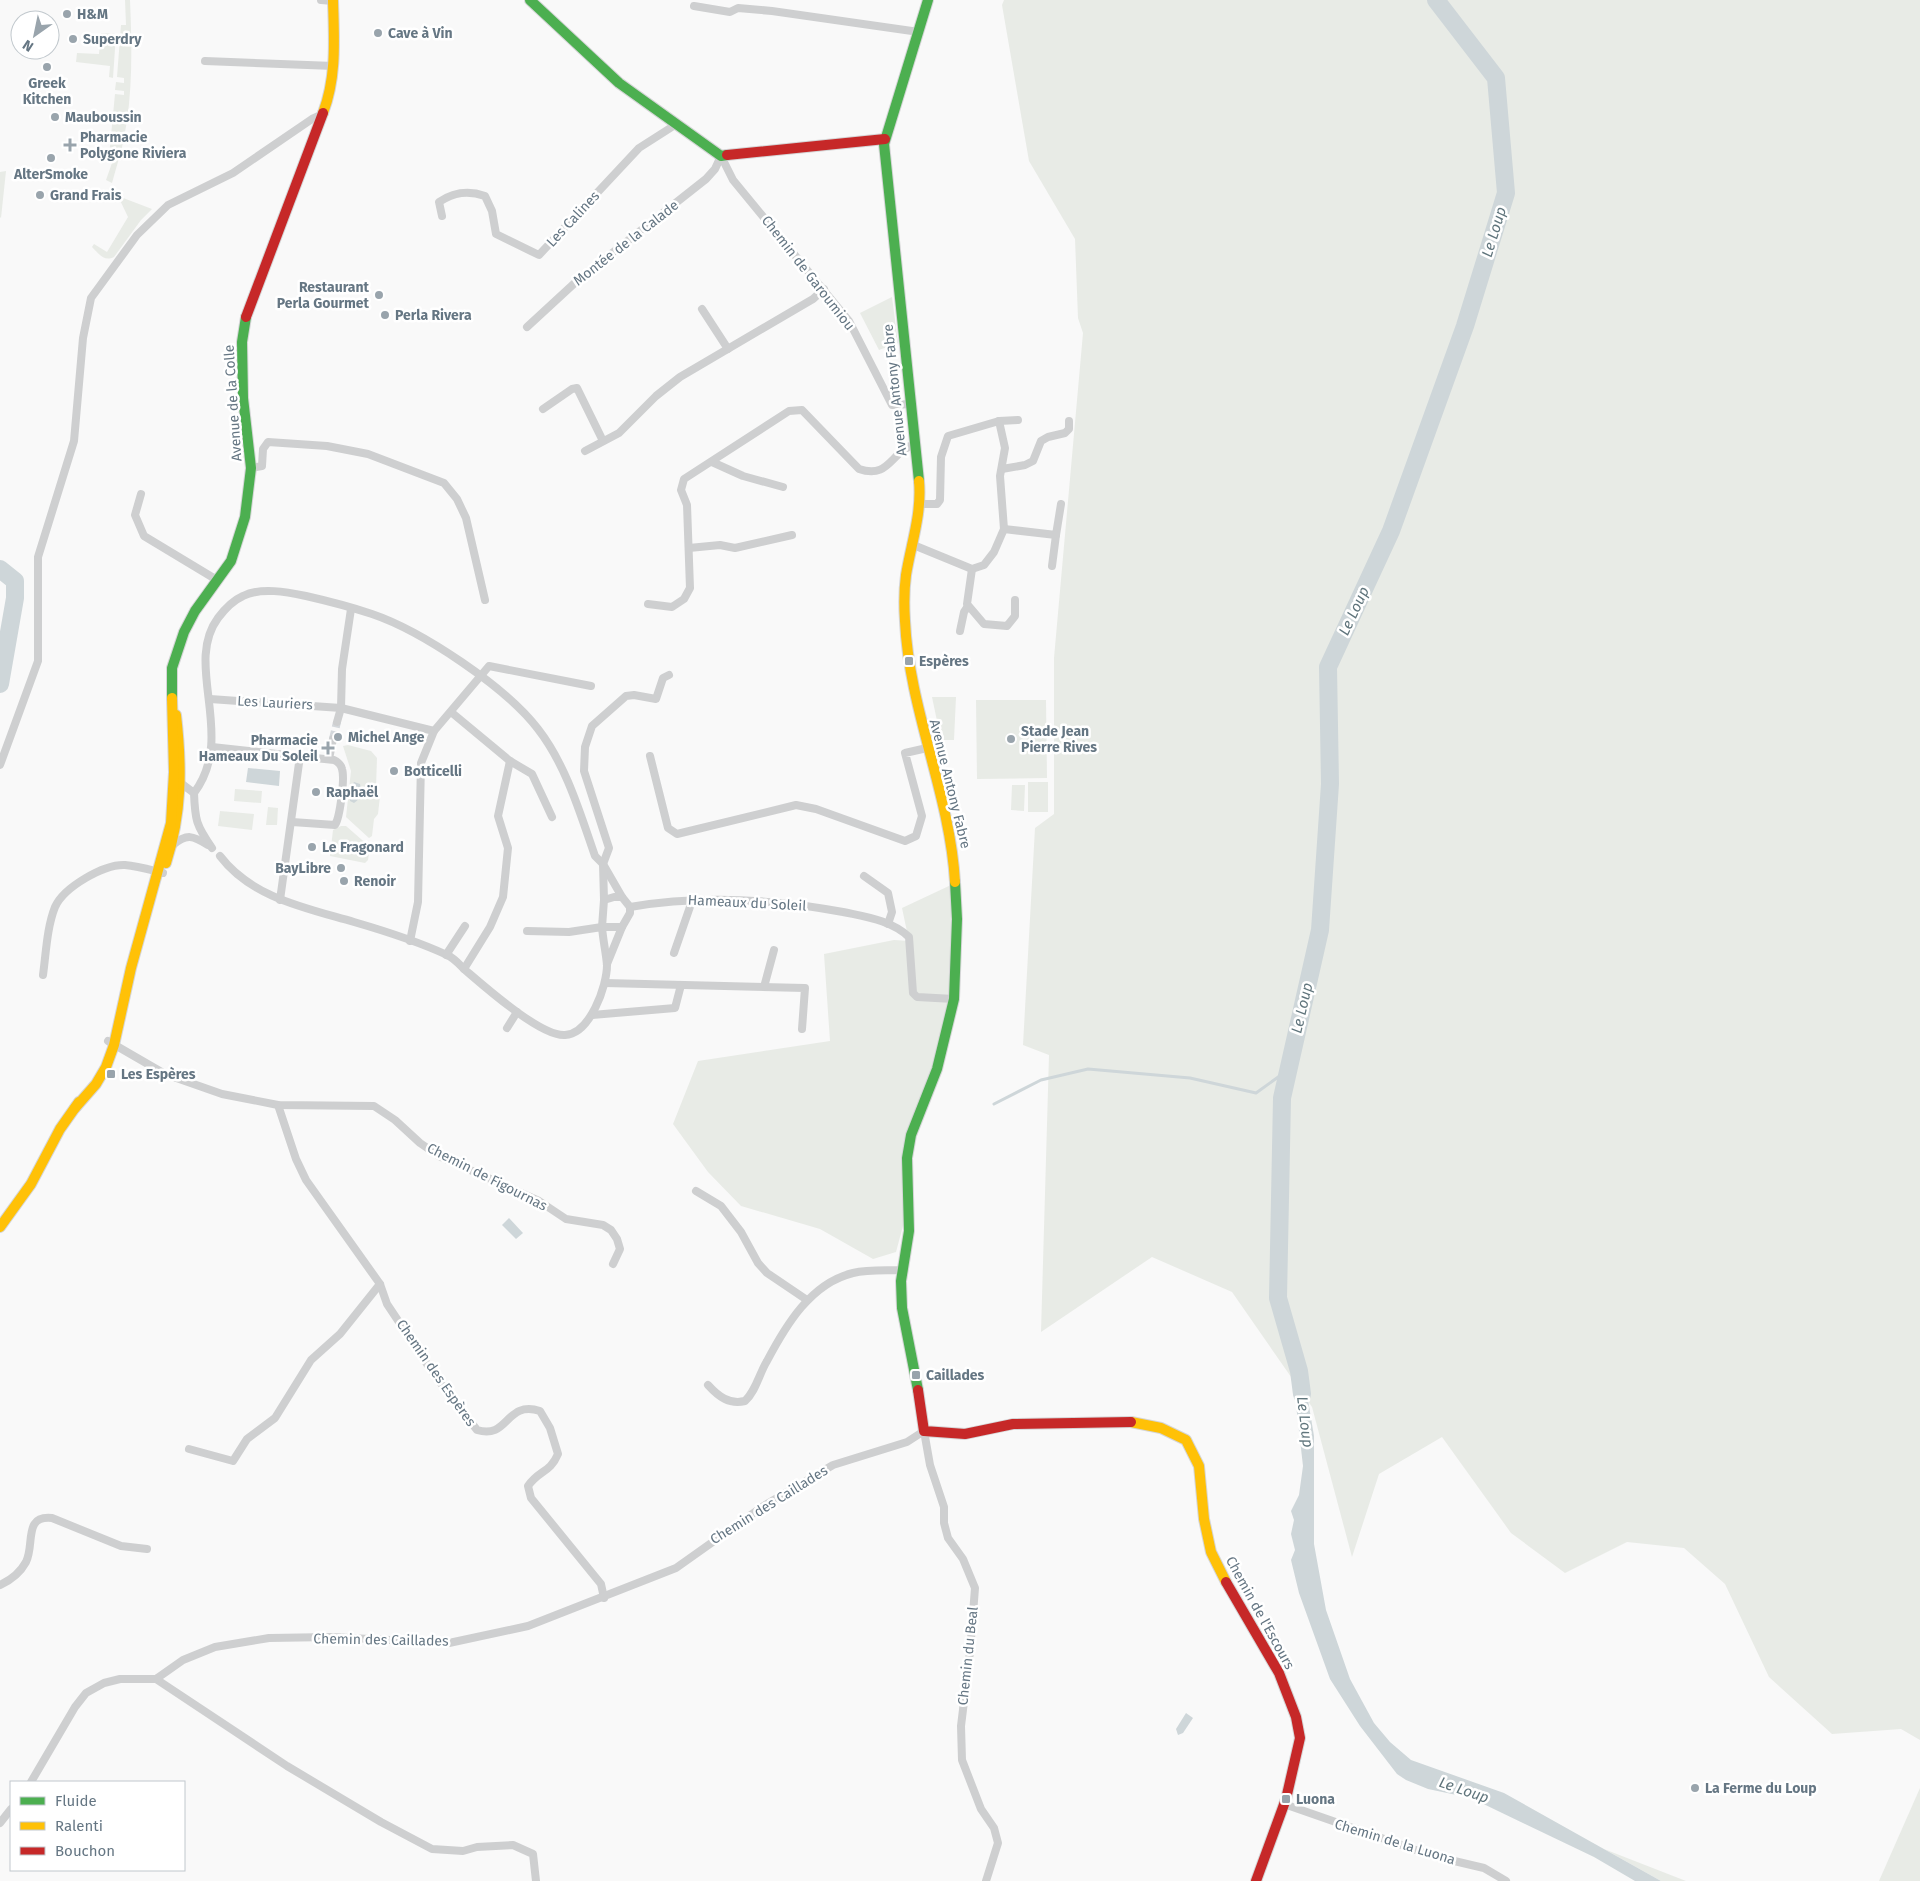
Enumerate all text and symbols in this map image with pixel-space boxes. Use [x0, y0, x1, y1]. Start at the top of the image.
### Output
place label: H&M [77, 6, 108, 23]
marker: H&M [61, 8, 73, 20]
north arrow [10, 10, 60, 60]
place label: Cave à Vin [388, 25, 452, 42]
marker: Cave à Vin [372, 27, 384, 39]
place label: Superdry [83, 31, 142, 48]
marker: Superdry [67, 33, 79, 45]
text: N [20, 36, 37, 55]
marker: Greek Kitchen [41, 61, 53, 73]
place label: Greek Kitchen [23, 75, 71, 108]
place label: Mauboussin [65, 109, 142, 126]
marker: Mauboussin [49, 111, 61, 123]
place label: Pharmacie Polygone Riviera [80, 129, 187, 162]
marker: Pharmacie Polygone Riviera [64, 139, 76, 151]
marker: AlterSmoke [45, 152, 57, 164]
place label: AlterSmoke [13, 166, 88, 183]
place label: Grand Frais [50, 187, 122, 204]
street label: Les Calines [543, 187, 603, 250]
marker: Grand Frais [34, 189, 46, 201]
street label: Montée de la Calade [570, 197, 682, 289]
water label: Le Loup [1478, 205, 1510, 259]
street label: Chemin de Garoumiou [758, 212, 858, 334]
place label: Restaurant Perla Gourmet [277, 279, 370, 312]
marker: Restaurant Perla Gourmet [373, 289, 385, 301]
place label: Perla Rivera [395, 307, 472, 324]
marker: Perla Rivera [379, 309, 391, 321]
street label: Avenue Antony Fabre [880, 323, 910, 457]
street label: Avenue de la Colle [220, 344, 246, 462]
water label: Le Loup [1335, 584, 1373, 638]
place label: Espères [919, 653, 969, 670]
marker: Espères [903, 655, 915, 667]
street label: Les Lauriers [237, 693, 314, 713]
street label: Avenue Antony Fabre [926, 718, 974, 850]
place label: Stade Jean Pierre Rives [1021, 723, 1097, 756]
place label: Michel Ange [348, 729, 425, 746]
marker: Michel Ange [332, 731, 344, 743]
place label: Pharmacie Hameaux Du Soleil [199, 732, 319, 765]
marker: Stade Jean Pierre Rives [1005, 733, 1017, 745]
marker: Pharmacie Hameaux Du Soleil [322, 742, 334, 754]
place label: Botticelli [404, 763, 462, 780]
marker: Botticelli [388, 765, 400, 777]
place label: Raphaël [326, 784, 379, 801]
marker: Raphaël [310, 786, 322, 798]
place label: Le Fragonard [322, 839, 404, 856]
marker: Le Fragonard [306, 841, 318, 853]
place label: BayLibre [275, 860, 331, 877]
marker: BayLibre [335, 862, 347, 874]
place label: Renoir [354, 873, 396, 890]
marker: Renoir [338, 875, 350, 887]
street label: Hameaux du Soleil [687, 891, 807, 915]
water label: Le Loup [1287, 981, 1317, 1035]
place label: Les Espères [121, 1066, 196, 1083]
marker: Les Espères [105, 1068, 117, 1080]
street label: Chemin de Figournas [424, 1139, 550, 1215]
street label: Chemin des Espères [393, 1316, 480, 1430]
place label: Caillades [926, 1367, 985, 1384]
marker: Caillades [910, 1369, 922, 1381]
water label: Le Loup [1293, 1395, 1317, 1449]
street label: Chemin des Caillades [707, 1462, 831, 1548]
street label: Chemin de l'Escours [1222, 1554, 1298, 1673]
street label: Chemin du Beal [954, 1606, 982, 1706]
street label: Chemin des Caillades [313, 1630, 449, 1650]
water label: Le Loup [1437, 1773, 1491, 1807]
place label: La Ferme du Loup [1705, 1780, 1817, 1797]
legend [10, 1781, 185, 1871]
marker: La Ferme du Loup [1689, 1782, 1701, 1794]
place label: Luona [1296, 1791, 1335, 1808]
text: Fluide [55, 1792, 97, 1810]
marker: Luona [1280, 1793, 1292, 1805]
street label: Chemin de la Luona [1333, 1816, 1457, 1868]
text: Ralenti [55, 1817, 103, 1835]
text: Bouchon [55, 1842, 115, 1860]

